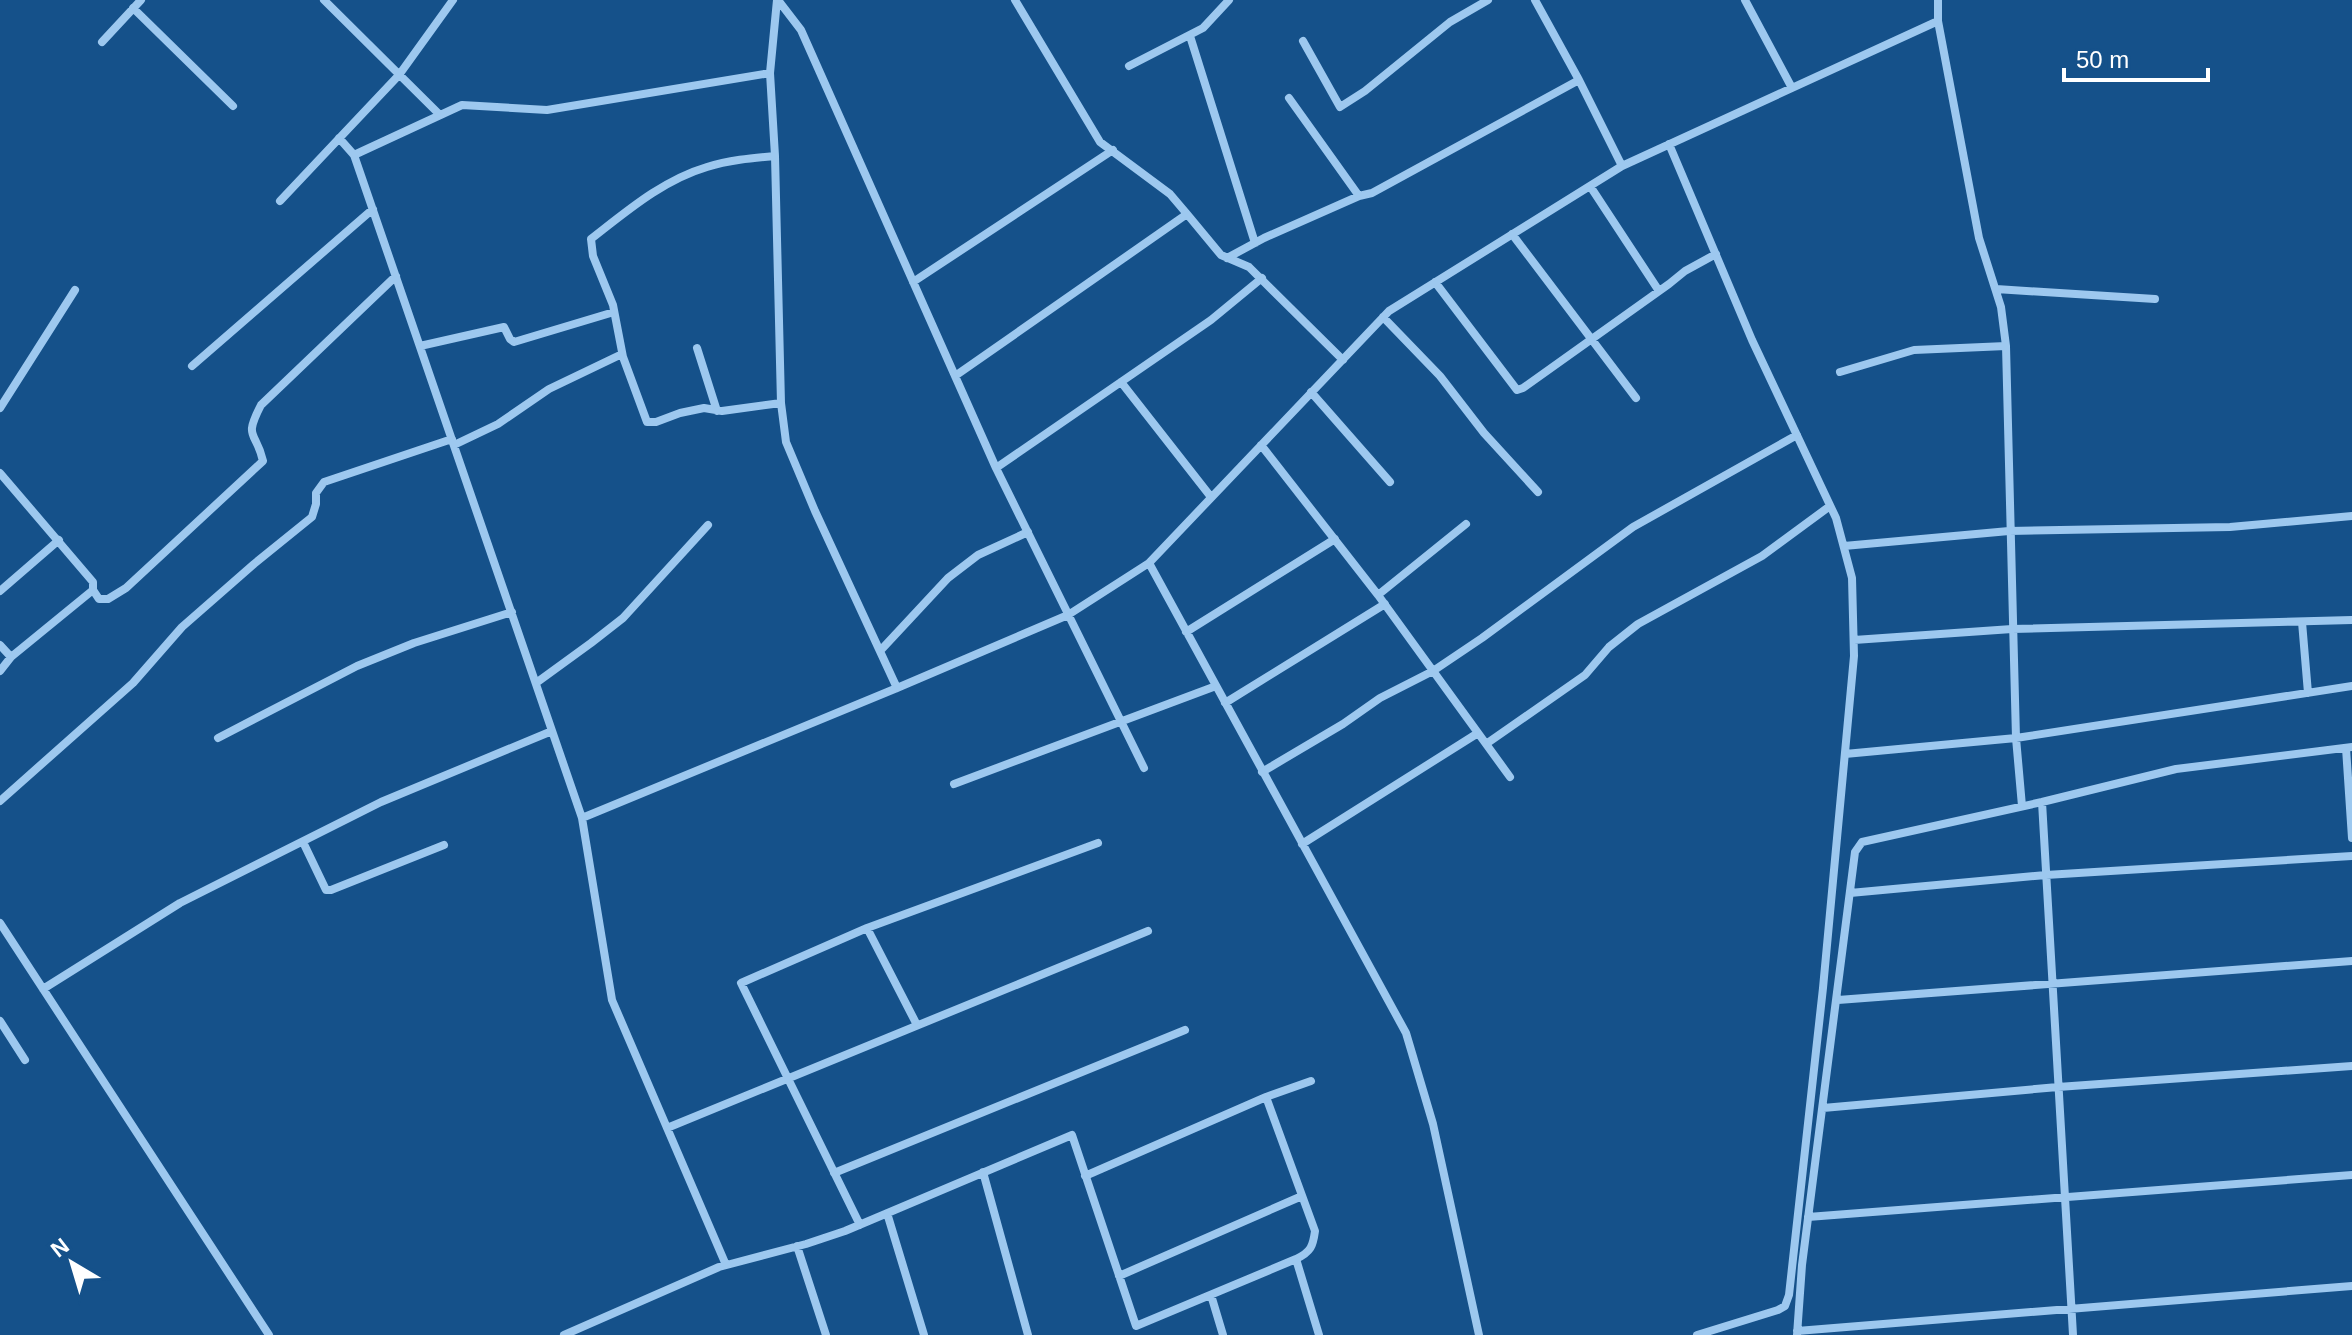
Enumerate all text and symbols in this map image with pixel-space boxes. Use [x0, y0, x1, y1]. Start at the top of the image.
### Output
scale bar [2064, 32, 2208, 82]
text: 50 m [2076, 46, 2129, 73]
north arrow [32, 1223, 112, 1303]
text: N [46, 1233, 74, 1262]

